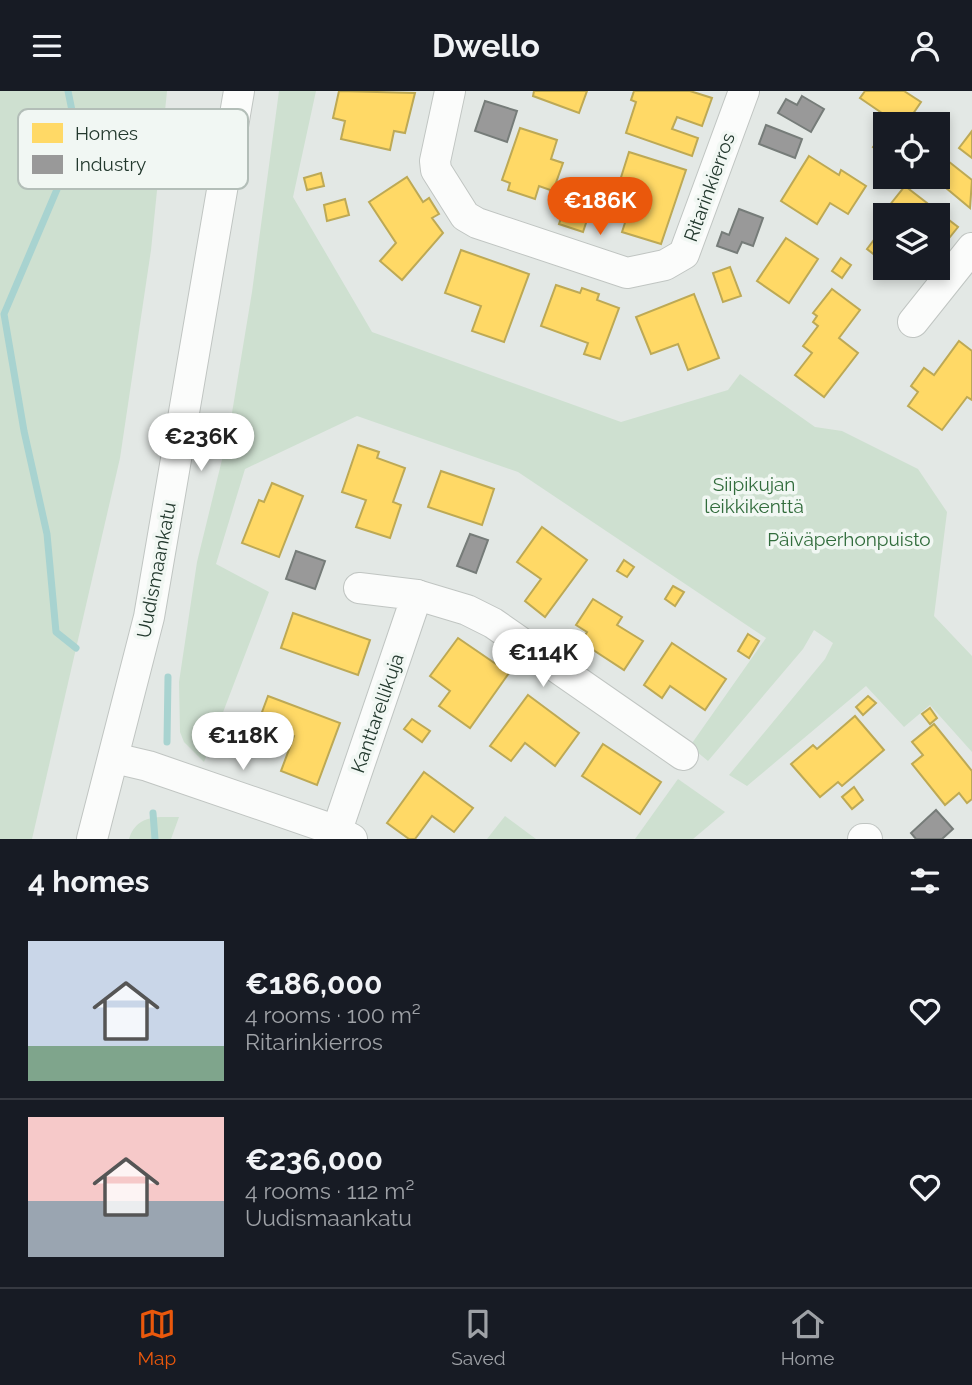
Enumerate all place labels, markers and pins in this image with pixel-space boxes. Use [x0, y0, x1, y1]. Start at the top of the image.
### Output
pin: €186K [551, 177, 649, 237]
pin: €236K [152, 413, 250, 473]
pin: €114K [494, 629, 592, 689]
pin: €118K [194, 713, 292, 772]

